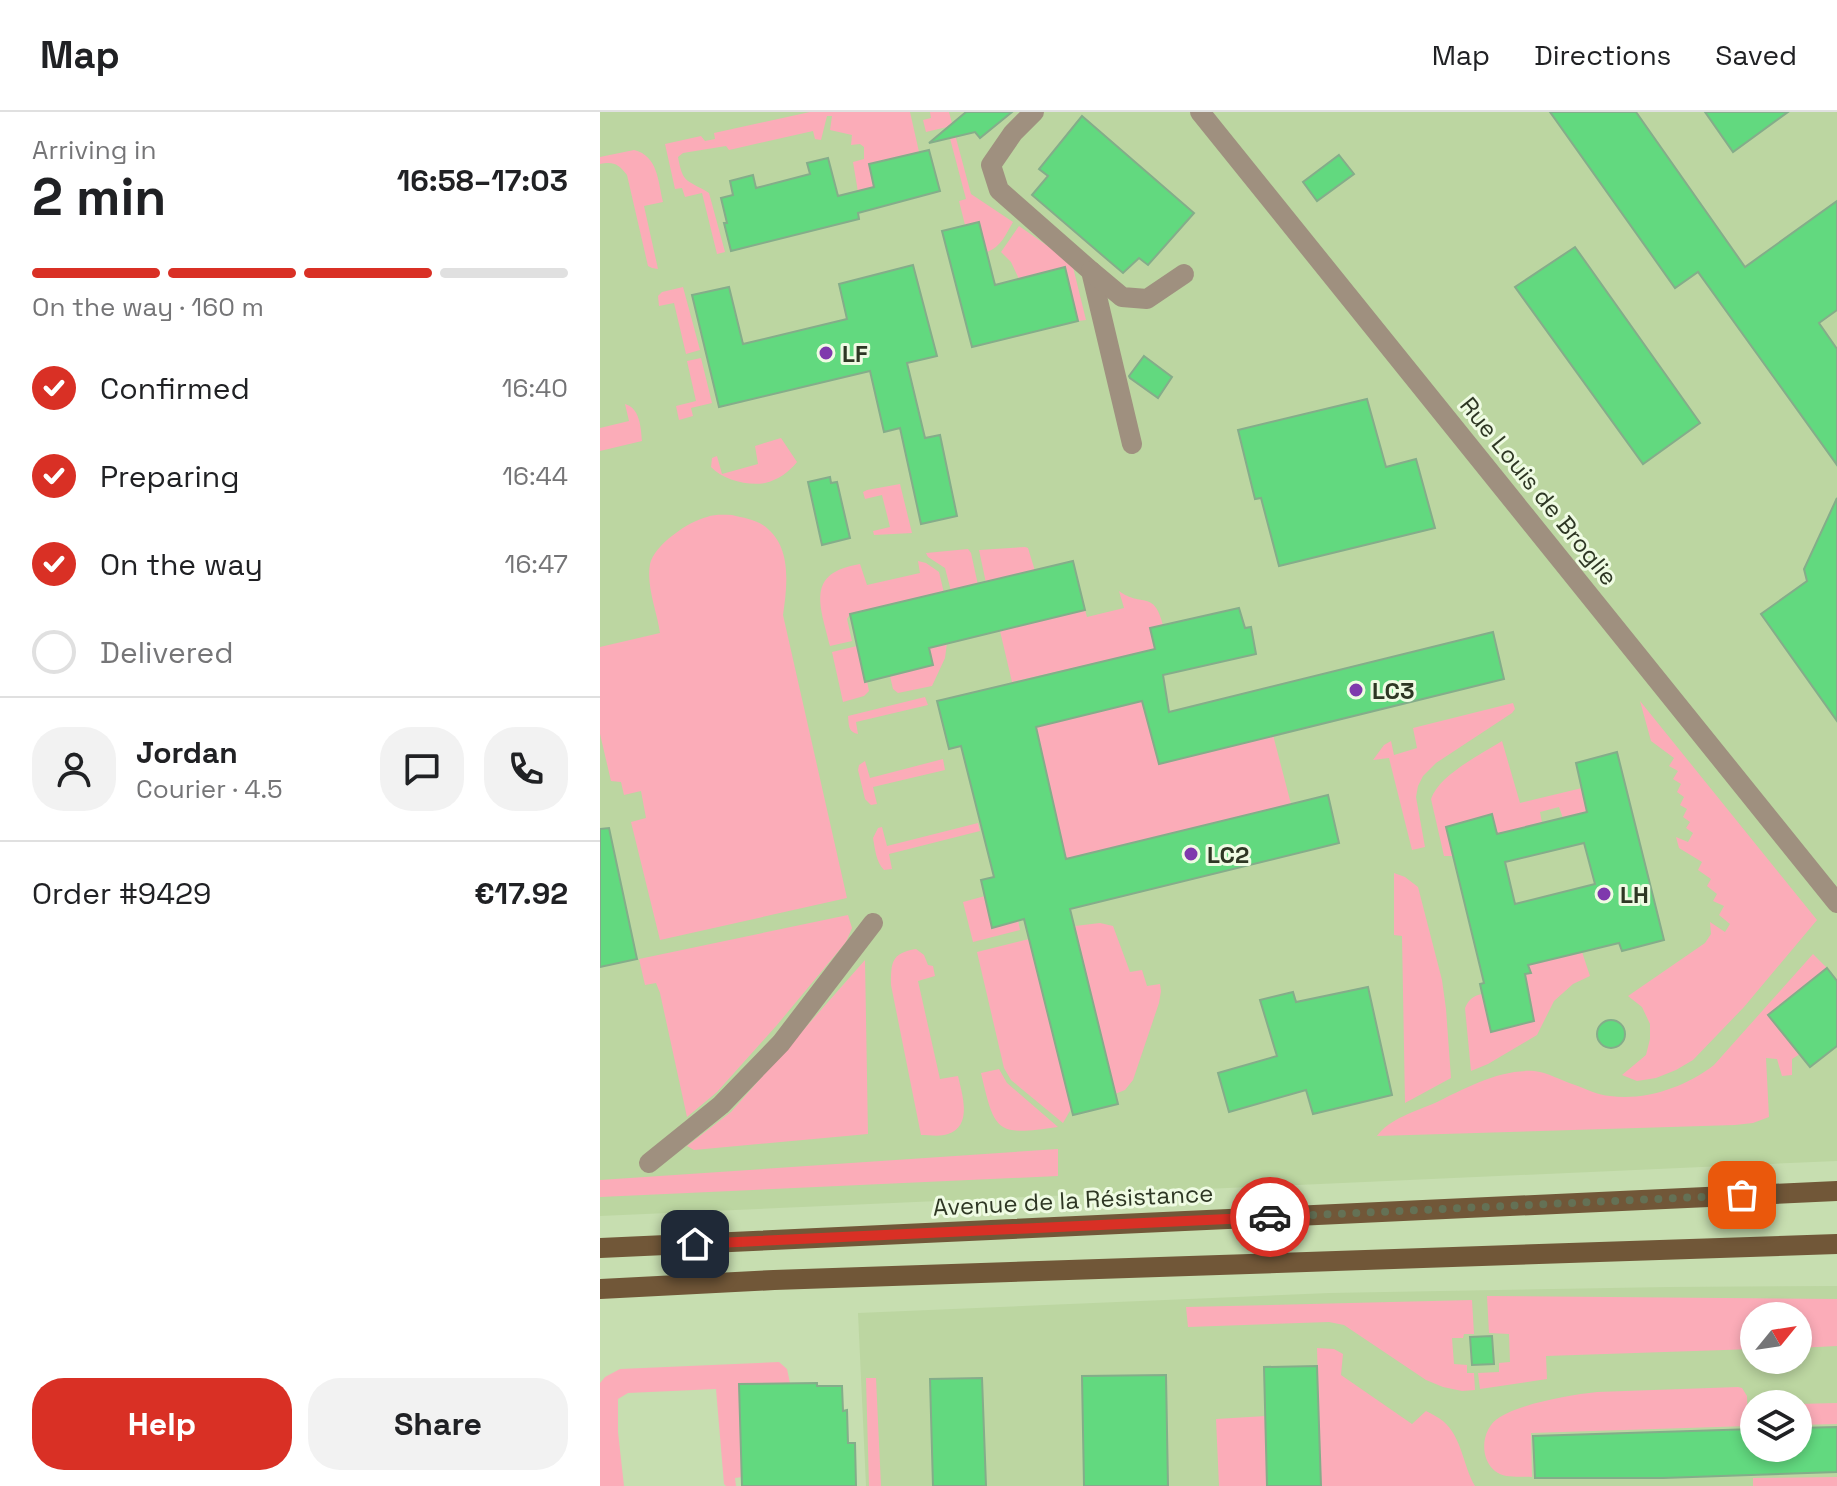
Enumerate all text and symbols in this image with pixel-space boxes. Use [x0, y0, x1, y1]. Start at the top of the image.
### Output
text: Map [40, 31, 120, 79]
text: Map [1432, 37, 1490, 73]
text: Directions [1534, 37, 1671, 73]
text: Saved [1715, 37, 1797, 73]
text: Arriving in [32, 133, 156, 167]
text: 16:58–17:03 [397, 161, 568, 200]
text: 2 min [32, 164, 166, 230]
text: On the way · 160 m [32, 290, 264, 324]
place label: LF [842, 338, 868, 369]
marker: LF [817, 344, 835, 362]
icon: check [32, 366, 76, 410]
text: Confirmed [100, 369, 250, 408]
text: 16:40 [502, 371, 568, 405]
street label: Rue Louis de Broglie [1453, 390, 1625, 592]
icon: check [32, 454, 76, 498]
text: Preparing [100, 457, 239, 496]
text: 16:44 [502, 459, 568, 493]
icon: check [32, 542, 76, 586]
text: On the way [100, 545, 263, 584]
text: 16:47 [505, 547, 568, 581]
text: Delivered [100, 633, 234, 672]
place label: LC3 [1372, 675, 1414, 706]
marker: LC3 [1347, 681, 1365, 699]
button: person [32, 727, 116, 811]
button: chat [380, 727, 464, 811]
button: phone [484, 727, 568, 811]
text: Jordan [136, 733, 238, 772]
text: Courier · 4.5 [136, 772, 283, 806]
place label: LC2 [1207, 839, 1249, 870]
marker: LC2 [1182, 845, 1200, 863]
text: Order #9429 [32, 874, 211, 913]
text: €17.92 [474, 874, 568, 913]
place label: LH [1620, 879, 1649, 910]
marker: LH [1595, 885, 1613, 903]
pin [1708, 1161, 1776, 1229]
icon: bag [1720, 1173, 1764, 1217]
street label: Avenue de la Résistance [932, 1177, 1214, 1223]
courier [1230, 1177, 1310, 1257]
icon: car [1248, 1195, 1292, 1239]
pin [661, 1210, 729, 1278]
icon: home [673, 1222, 717, 1266]
north arrow [1740, 1302, 1812, 1374]
map controls [1740, 1302, 1812, 1462]
button: Help [32, 1378, 292, 1470]
button: Share [308, 1378, 568, 1470]
button: layers [1740, 1390, 1812, 1462]

